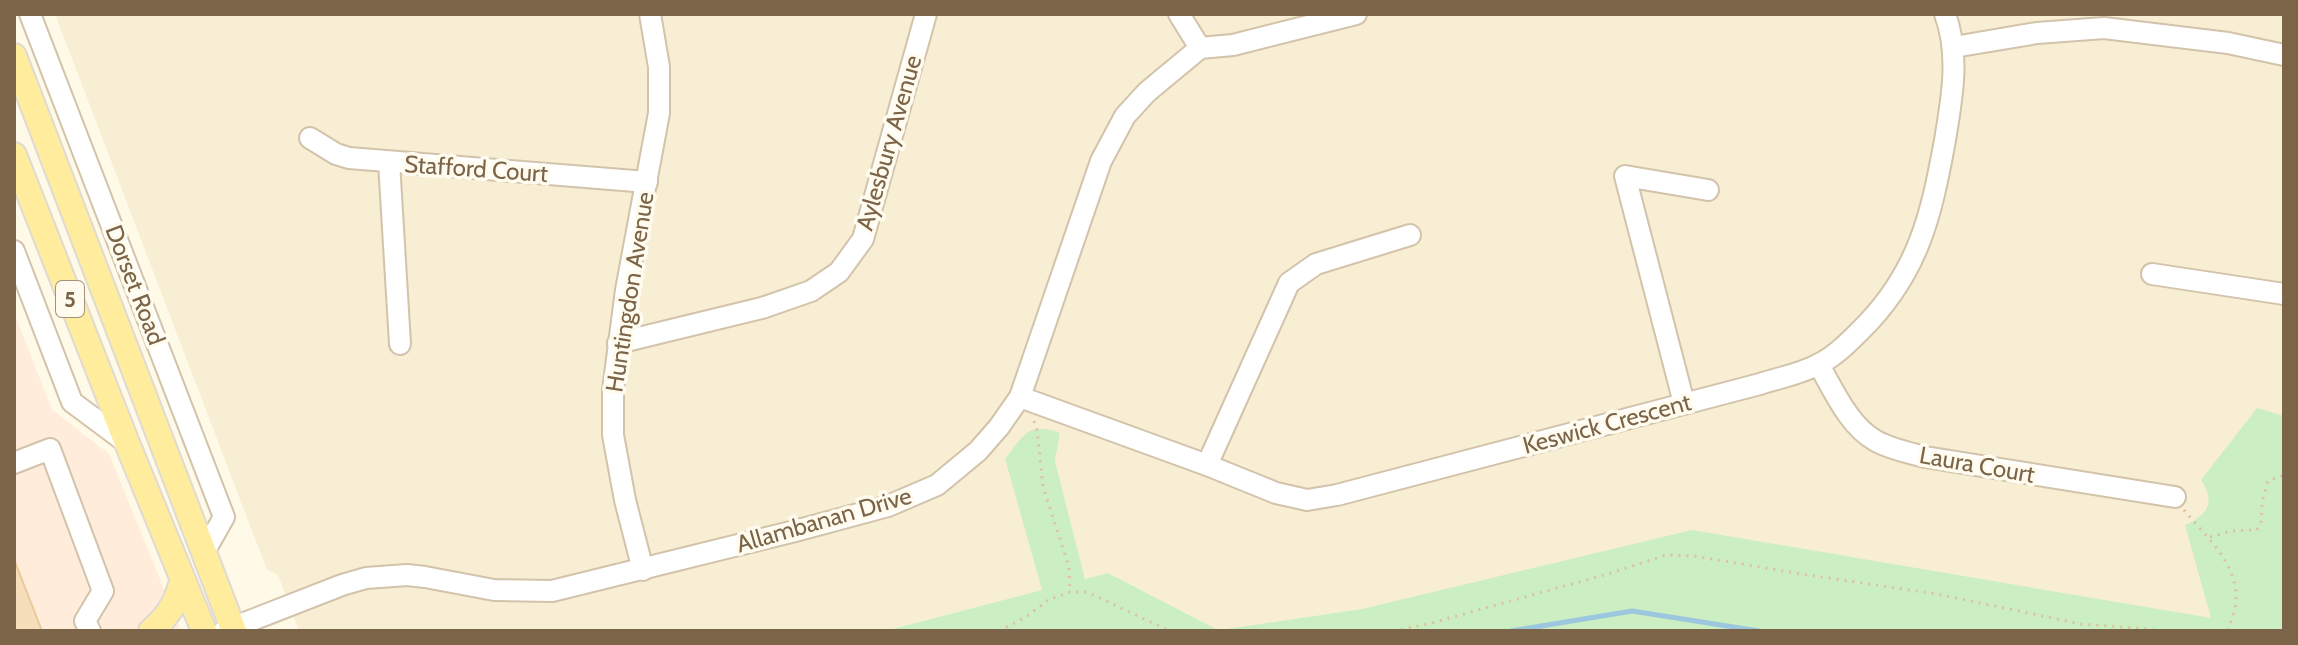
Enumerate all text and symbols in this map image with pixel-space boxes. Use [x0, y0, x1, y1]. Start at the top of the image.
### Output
street label: Aylesbury Avenue [850, 52, 927, 234]
street label: Stafford Court [403, 149, 549, 188]
street label: Huntingdon Avenue [599, 190, 660, 394]
street label: Dorset Road [99, 221, 172, 349]
road number: 5 [56, 281, 84, 317]
street label: Keswick Crescent [1520, 387, 1694, 460]
street label: Laura Court [1917, 440, 2037, 489]
street label: Allambanan Drive [733, 481, 915, 558]

